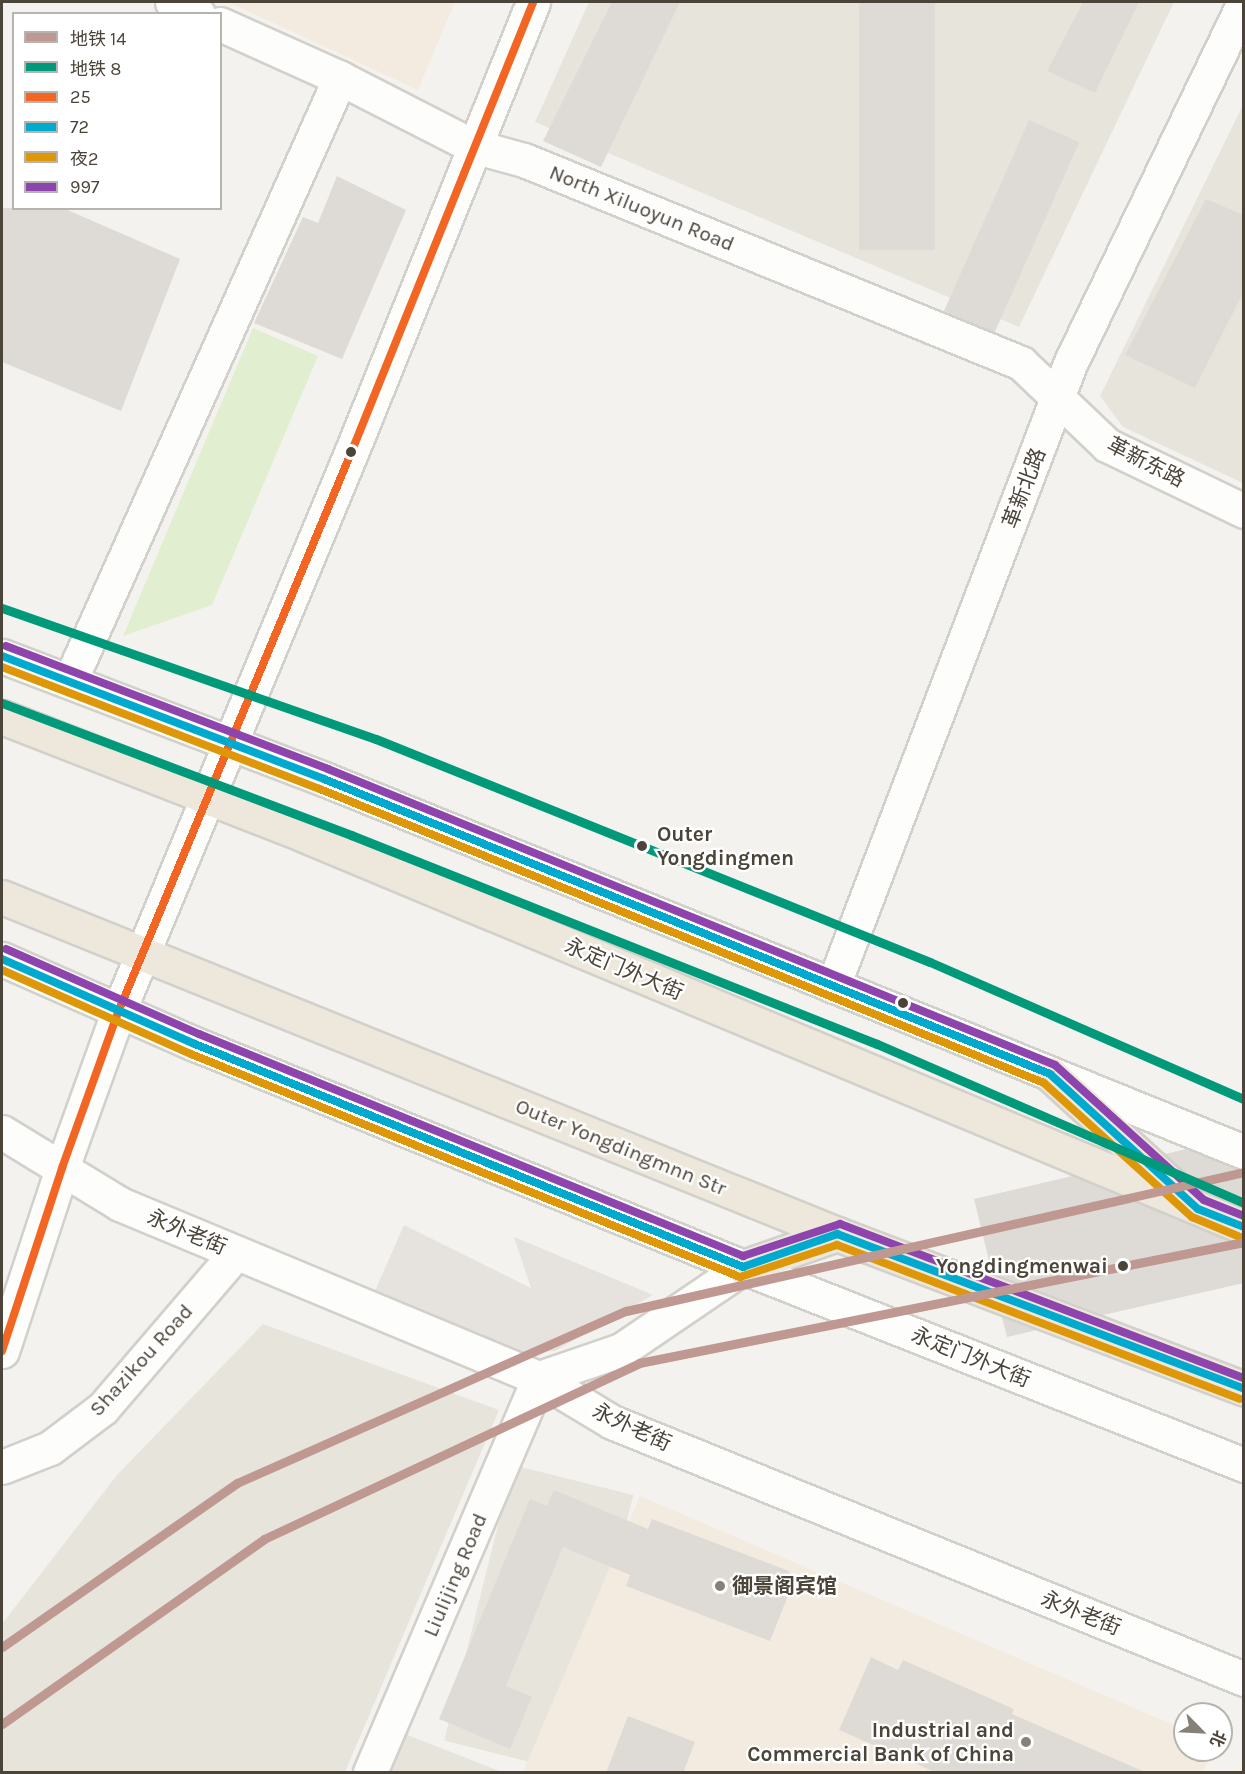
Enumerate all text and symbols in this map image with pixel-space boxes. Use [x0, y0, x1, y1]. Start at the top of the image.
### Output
legend [12, 12, 222, 210]
text: 地铁 14 [70, 28, 126, 50]
text: 地铁 8 [70, 58, 121, 80]
text: 25 [70, 86, 91, 108]
text: 72 [70, 116, 89, 138]
text: 夜2 [70, 148, 98, 170]
street label: North Xiluoyun Road [546, 159, 738, 257]
text: 997 [70, 176, 99, 198]
street label: 革新东路 [1103, 432, 1189, 492]
street label: 革新北路 [997, 444, 1051, 532]
unlabelled marker [345, 446, 357, 458]
place label: Outer Yongdingmen [657, 821, 794, 871]
marker: Outer Yongdingmen [632, 836, 652, 856]
street label: 永定门外大街 [561, 933, 687, 1005]
unlabelled marker [897, 997, 909, 1009]
street label: Outer Yongdingmnn Str [512, 1093, 730, 1201]
street label: 永外老街 [143, 1204, 231, 1260]
place label: Yongdingmenwai [936, 1253, 1108, 1279]
marker: Yongdingmenwai [1113, 1256, 1133, 1276]
street label: Shazikou Road [84, 1299, 198, 1421]
street label: 永定门外大街 [908, 1322, 1034, 1392]
street label: 永外老街 [589, 1398, 675, 1456]
street label: Liulijing Road [418, 1509, 492, 1641]
place label: 御景阁宾馆 [732, 1573, 837, 1599]
marker: 御景阁宾馆 [713, 1579, 727, 1593]
street label: 永外老街 [1037, 1586, 1125, 1640]
north arrow [1173, 1702, 1233, 1762]
place label: Industrial and Commercial Bank of China [747, 1717, 1014, 1767]
text: 北 [1206, 1728, 1230, 1750]
marker: Industrial and Commercial Bank of China [1019, 1735, 1033, 1749]

